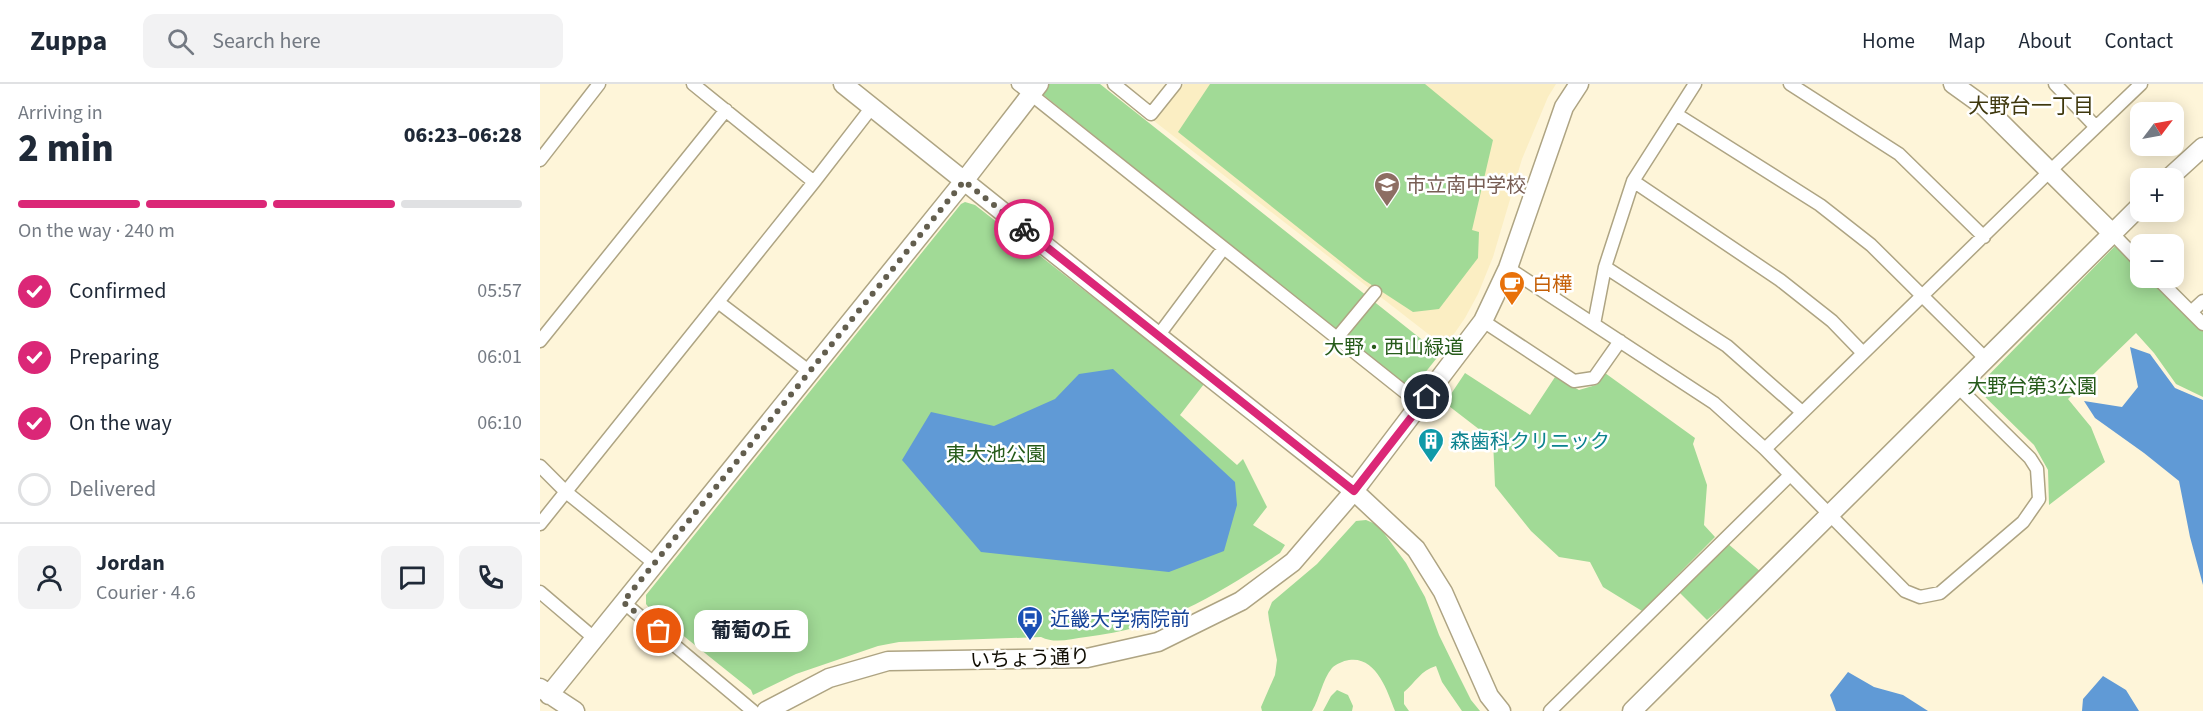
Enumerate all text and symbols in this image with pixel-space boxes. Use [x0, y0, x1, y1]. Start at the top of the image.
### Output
search box [143, 14, 563, 68]
text: Zuppa [30, 21, 107, 61]
icon: search [164, 25, 197, 58]
text: Search here [212, 25, 321, 57]
text: Home [1862, 26, 1915, 56]
text: Map [1948, 26, 1986, 56]
text: About [2019, 26, 2071, 56]
text: Contact [2104, 26, 2173, 56]
district label: 大野台一丁目 [1968, 91, 2094, 121]
text: Arriving in [18, 99, 103, 127]
north arrow [2130, 102, 2184, 156]
map controls [2130, 102, 2184, 288]
text: 06:23–06:28 [404, 119, 522, 151]
text: 2 min [18, 121, 114, 177]
button: + [2130, 168, 2184, 222]
school or university icon: 市立南中学校 [1372, 170, 1402, 208]
place label: 市立南中学校 [1406, 172, 1526, 200]
courier [994, 199, 1054, 259]
icon: bike [1008, 213, 1041, 246]
text: On the way · 240 m [18, 217, 175, 245]
button: − [2130, 234, 2184, 288]
cafe icon: 白樺 [1497, 269, 1527, 307]
place label: 白樺 [1532, 271, 1572, 299]
icon: check [18, 275, 51, 308]
text: Confirmed [69, 275, 166, 307]
text: 05:57 [477, 277, 522, 305]
park label: 大野・西山緑道 [1324, 334, 1464, 362]
icon: check [18, 341, 51, 374]
text: Preparing [69, 341, 159, 373]
text: 06:01 [477, 343, 522, 371]
pin [1401, 371, 1452, 422]
park label: 大野台第3公園 [1967, 373, 2097, 401]
icon: home [1410, 380, 1443, 413]
icon: check [18, 407, 51, 440]
text: On the way [69, 407, 172, 439]
text: 06:10 [477, 409, 522, 437]
building icon: 森歯科クリニック [1416, 426, 1446, 464]
place label: 森歯科クリニック [1450, 428, 1610, 456]
park label: 東大池公園 [946, 441, 1046, 469]
text: Delivered [69, 473, 156, 505]
button: person [18, 546, 81, 609]
button: chat [381, 546, 444, 609]
button: phone [459, 546, 522, 609]
text: Jordan [96, 547, 165, 579]
text: Courier · 4.6 [96, 579, 196, 607]
bus stop icon: 近畿大学病院前 [1015, 604, 1045, 642]
pin [633, 605, 684, 656]
place label: 近畿大学病院前 [1050, 606, 1190, 634]
callout: 葡萄の丘 [695, 610, 809, 652]
icon: bag [642, 614, 675, 647]
text: 葡萄の丘 [711, 617, 791, 645]
street label: いちょう通り [970, 643, 1090, 675]

